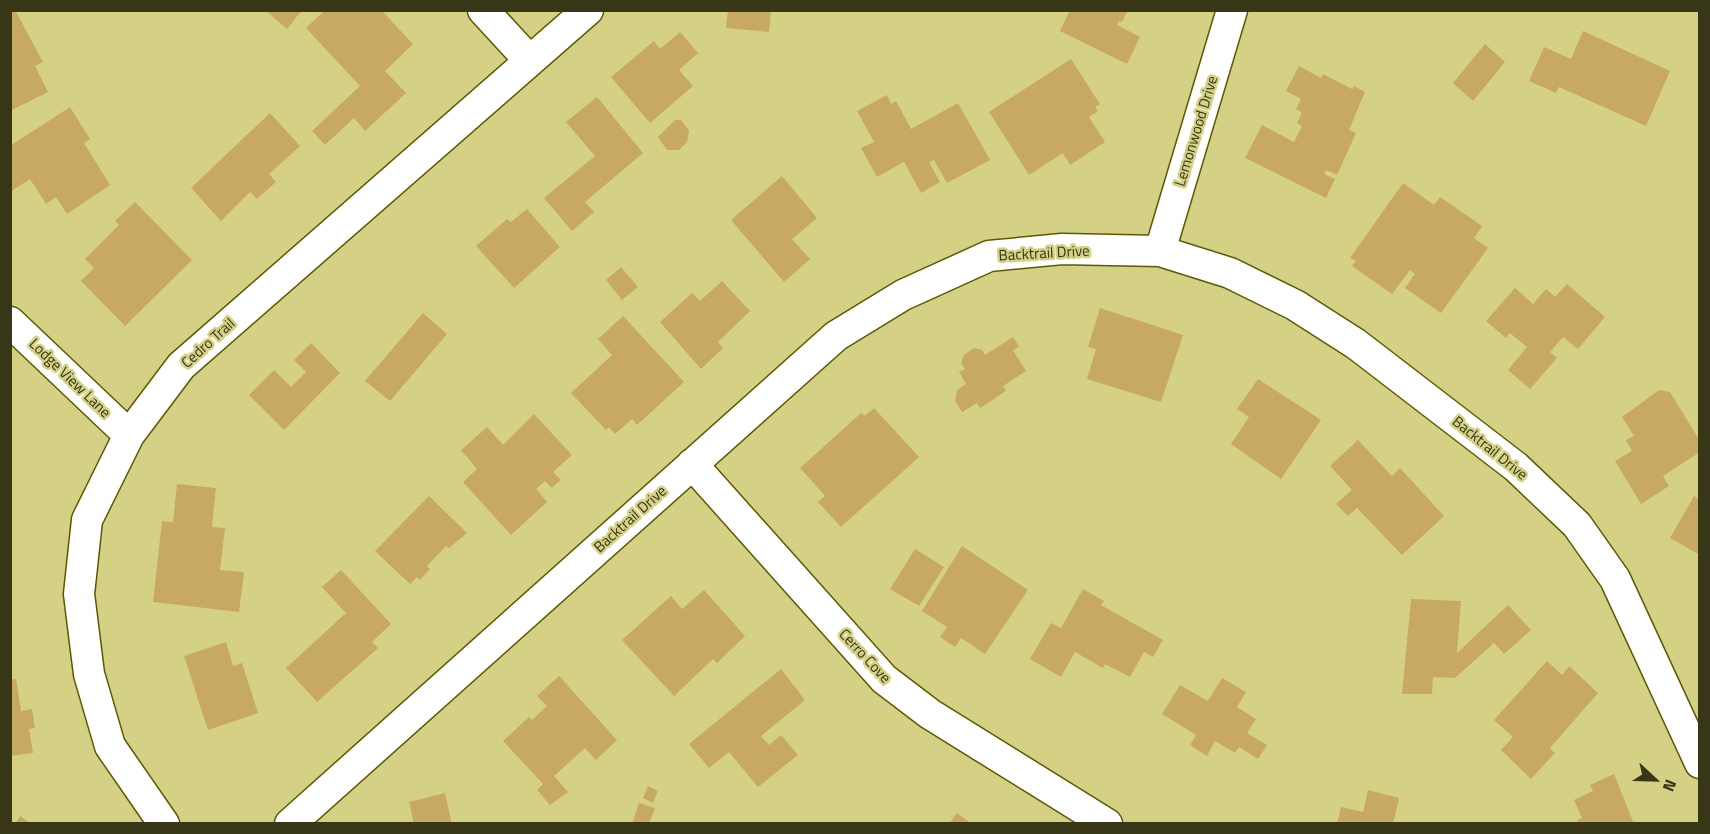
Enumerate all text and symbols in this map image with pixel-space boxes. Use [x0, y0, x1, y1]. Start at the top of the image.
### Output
street label: Lemonwood Drive [1168, 73, 1223, 189]
street label: Backtrail Drive [998, 239, 1090, 266]
street label: Cedro Trail [176, 312, 240, 373]
street label: Lodge View Lane [24, 333, 117, 423]
street label: Backtrail Drive [1448, 410, 1533, 485]
street label: Backtrail Drive [588, 480, 671, 558]
street label: Cerro Cove [834, 623, 897, 688]
north arrow [1626, 750, 1686, 810]
text: N [1657, 776, 1683, 795]

